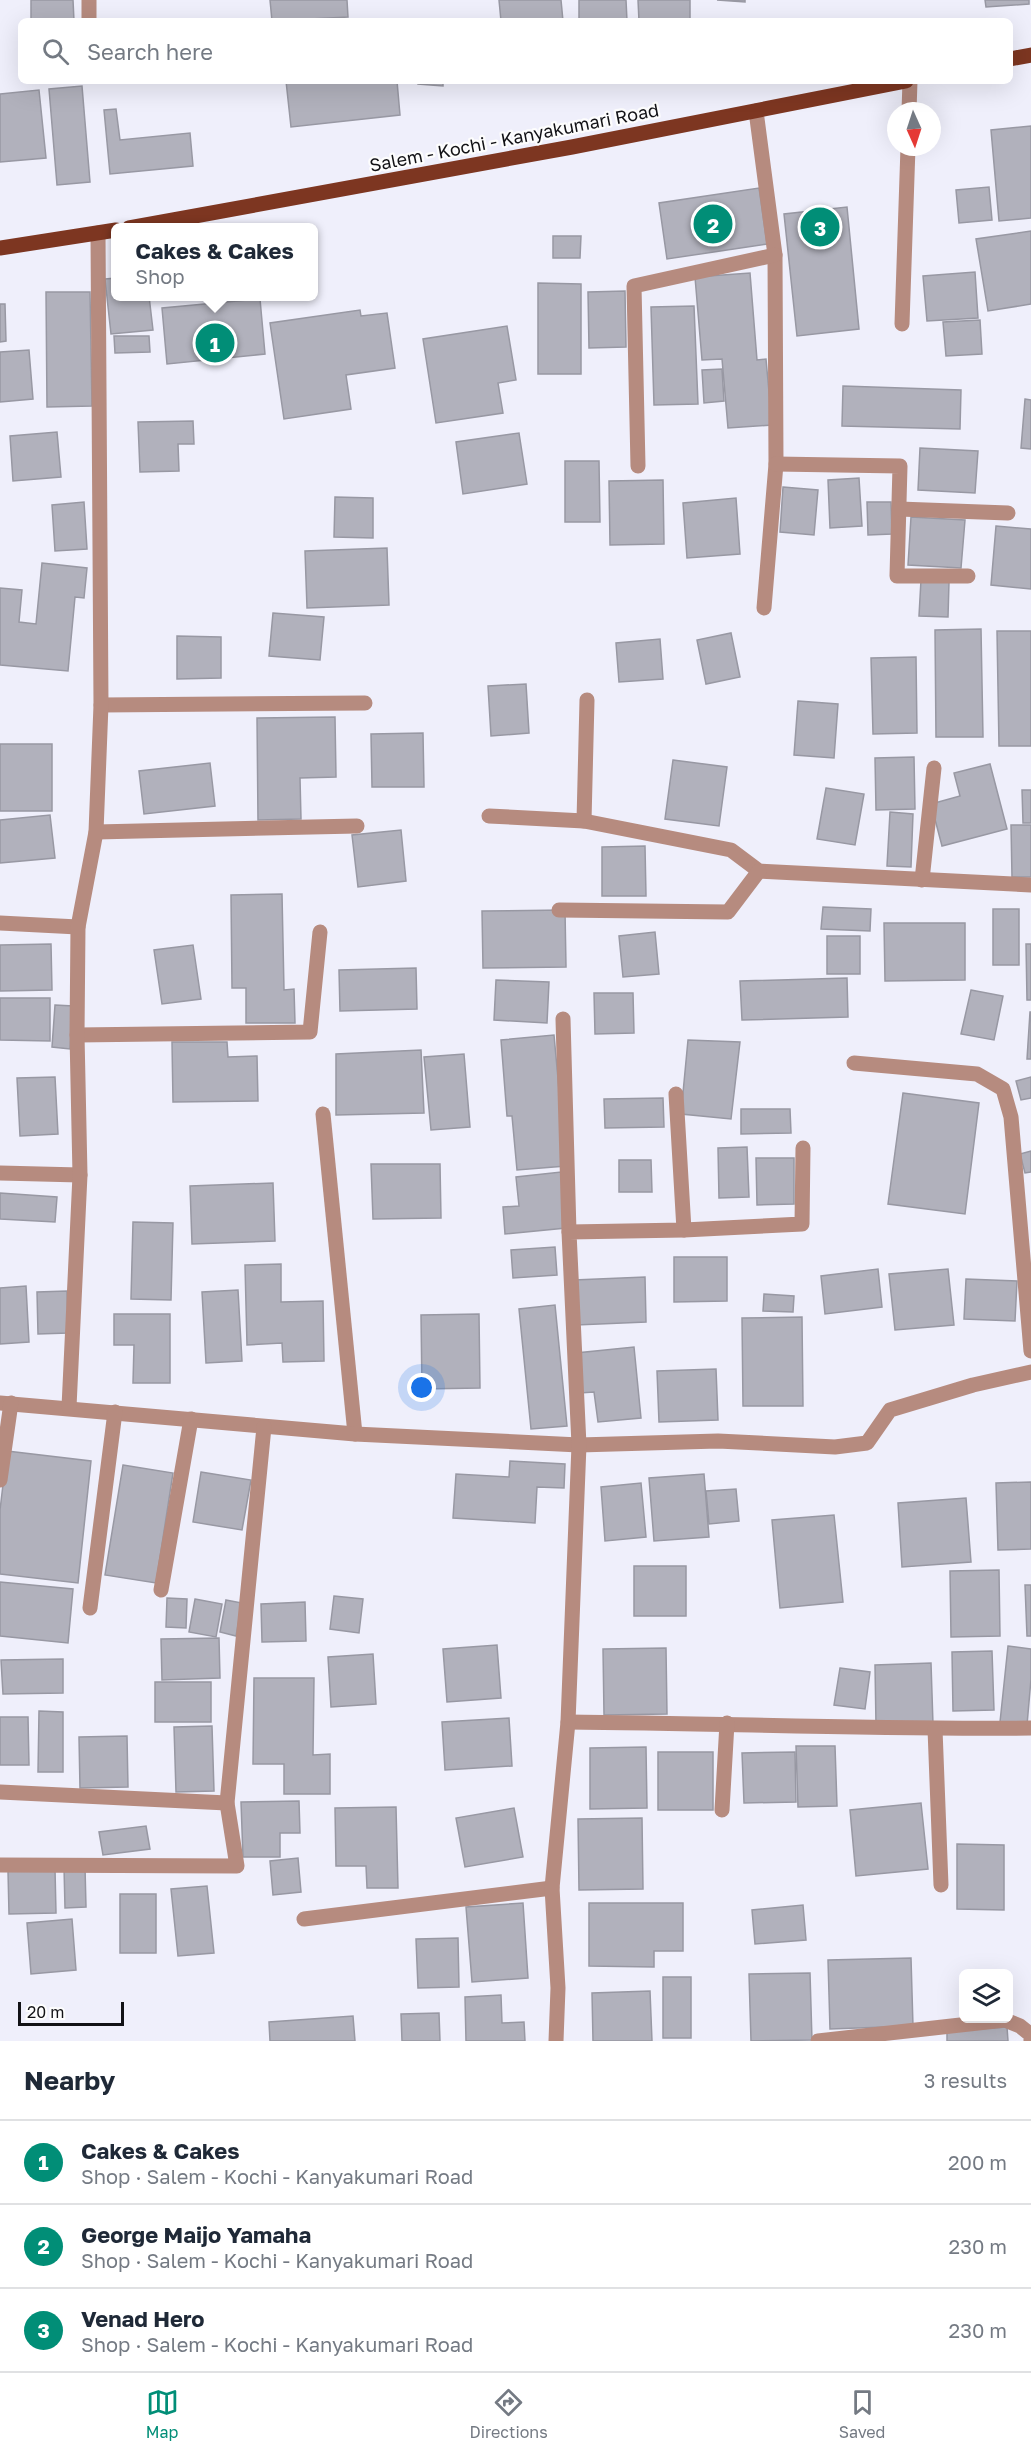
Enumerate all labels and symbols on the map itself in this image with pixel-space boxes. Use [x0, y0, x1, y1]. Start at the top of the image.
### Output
street label: Salem - Kochi - Kanyakumari Road [367, 98, 661, 176]
north arrow [887, 102, 941, 156]
pin: 2 [694, 202, 732, 246]
pin: 3 [800, 204, 840, 250]
pin: 1 [196, 320, 234, 366]
your location [407, 1373, 436, 1402]
scale bar [18, 1999, 124, 2026]

